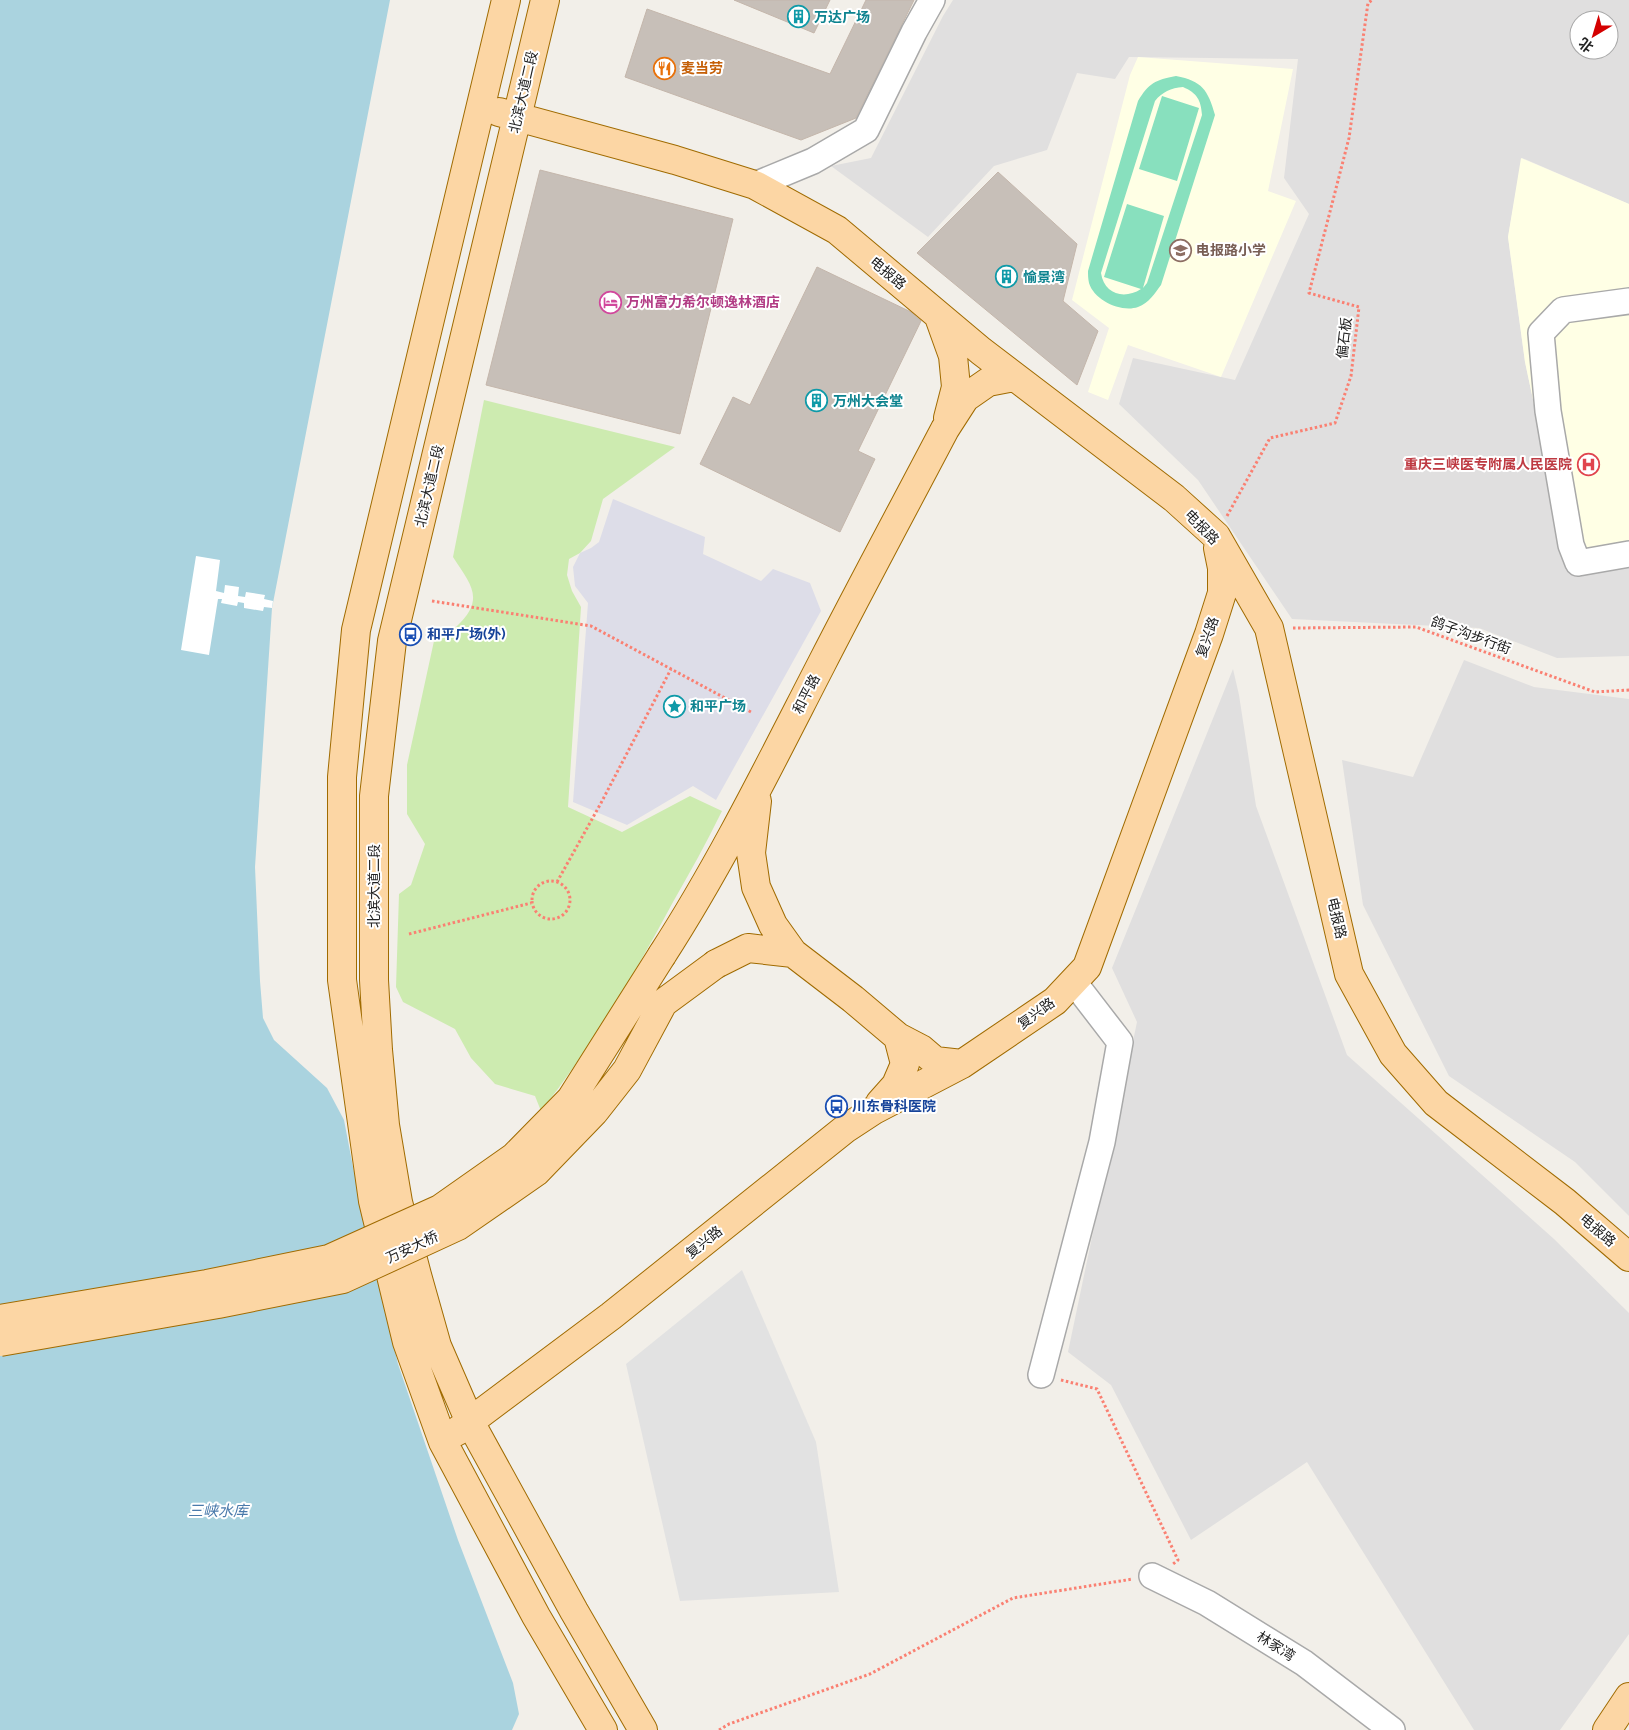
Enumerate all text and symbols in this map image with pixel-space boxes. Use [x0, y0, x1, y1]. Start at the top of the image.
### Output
building icon: 万达广场 [786, 5, 810, 29]
place label: 万达广场 [814, 9, 870, 25]
north arrow [1569, 10, 1619, 60]
text: 北 [1576, 35, 1596, 56]
street label: 北滨大道二段 [506, 49, 540, 135]
restaurant icon: 麦当劳 [653, 56, 677, 80]
place label: 麦当劳 [681, 60, 723, 76]
school or university icon: 电报路小学 [1168, 238, 1192, 262]
place label: 电报路小学 [1196, 242, 1266, 258]
street label: 电报路 [867, 253, 909, 293]
building icon: 愉景湾 [995, 265, 1019, 289]
place label: 愉景湾 [1023, 269, 1065, 285]
hotel icon: 万州富力希尔顿逸林酒店 [598, 290, 622, 314]
place label: 万州富力希尔顿逸林酒店 [626, 294, 780, 310]
street label: 偏石板 [1334, 316, 1354, 360]
building icon: 万州大会堂 [805, 389, 829, 413]
place label: 万州大会堂 [833, 393, 903, 409]
street label: 北滨大道二段 [412, 443, 446, 529]
hospital icon: 重庆三峡医专附属人民医院 [1576, 452, 1600, 476]
place label: 重庆三峡医专附属人民医院 [1404, 456, 1572, 472]
street label: 电报路 [1182, 506, 1222, 548]
street label: 鸽子沟步行街 [1429, 613, 1513, 657]
street label: 复兴路 [1193, 615, 1221, 659]
bus stop icon: 和平广场(外) [399, 622, 423, 646]
place label: 和平广场(外) [427, 626, 506, 642]
street label: 和平路 [789, 672, 823, 716]
place icon: 和平广场 [662, 694, 686, 718]
place label: 和平广场 [690, 698, 746, 714]
street label: 北滨大道二段 [366, 844, 382, 928]
street label: 电报路 [1324, 896, 1350, 940]
street label: 复兴路 [1014, 994, 1058, 1032]
bus stop icon: 川东骨科医院 [824, 1094, 848, 1118]
place label: 川东骨科医院 [852, 1098, 936, 1114]
street label: 电报路 [1577, 1210, 1619, 1250]
street label: 复兴路 [683, 1223, 725, 1261]
street label: 万安大桥 [383, 1228, 441, 1266]
water label: 三峡水库 [188, 1502, 251, 1520]
street label: 林家湾 [1254, 1628, 1298, 1664]

